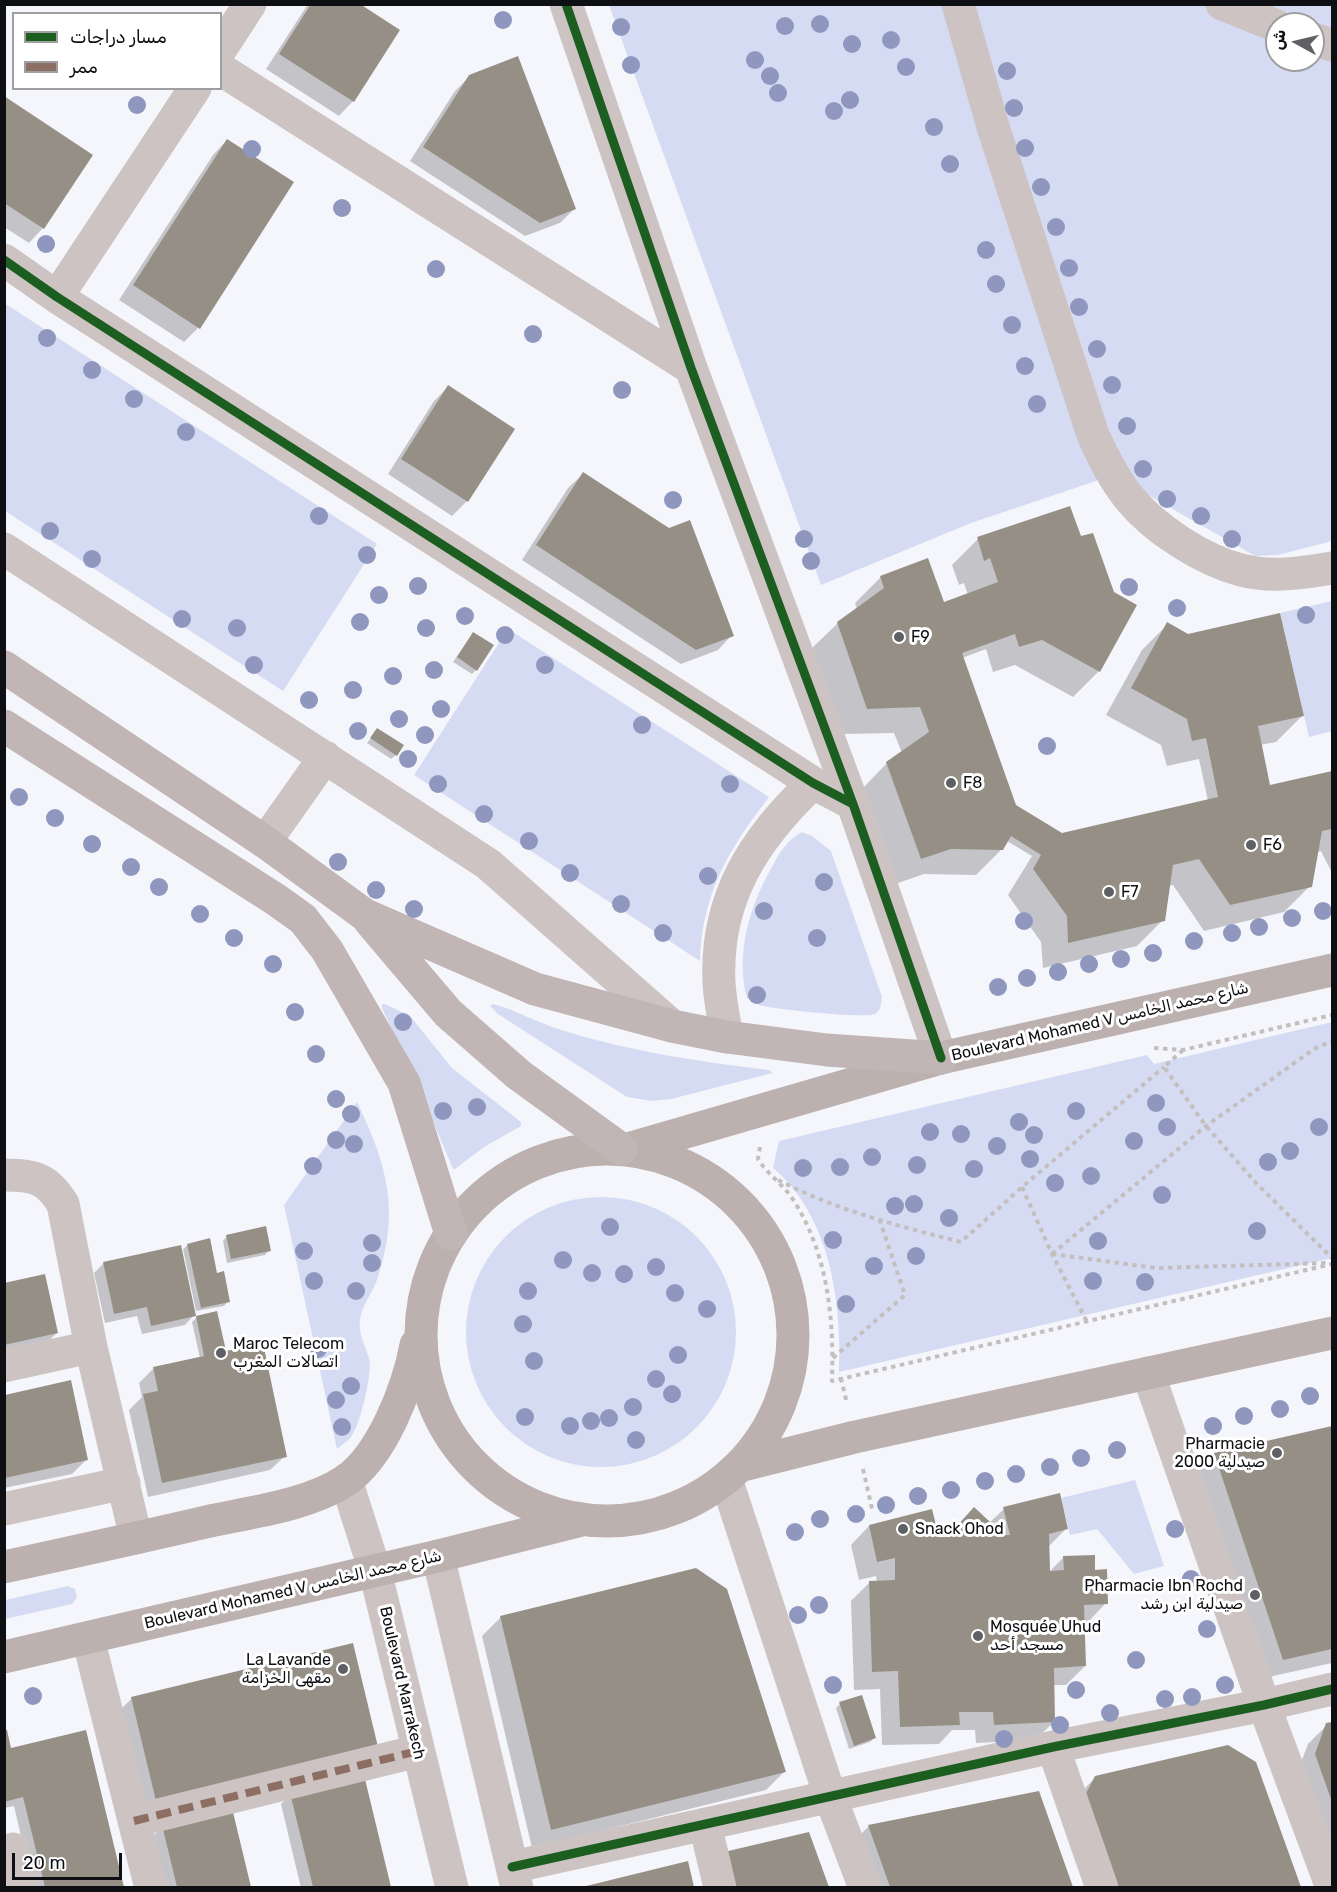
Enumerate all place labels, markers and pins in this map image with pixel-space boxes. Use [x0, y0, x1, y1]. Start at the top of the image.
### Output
place label: F9 [911, 627, 930, 647]
marker: F9 [892, 630, 906, 644]
place label: F8 [963, 773, 983, 793]
marker: F8 [944, 776, 958, 790]
place label: F6 [1263, 835, 1282, 855]
marker: F6 [1244, 838, 1258, 852]
place label: F7 [1121, 882, 1139, 902]
marker: F7 [1102, 885, 1116, 899]
place label: Maroc Telecom اتصالات المغرب [233, 1334, 344, 1372]
marker: Maroc Telecom اتصالات المغرب [214, 1346, 228, 1360]
place label: Pharmacie 2000 صيدلية [1174, 1434, 1265, 1472]
marker: Pharmacie 2000 صيدلية [1270, 1446, 1284, 1460]
place label: Snack Ohod [915, 1519, 1004, 1539]
marker: Snack Ohod [896, 1522, 910, 1536]
place label: Pharmacie Ibn Rochd صيدلية ابن رشد [1084, 1576, 1243, 1614]
marker: Pharmacie Ibn Rochd صيدلية ابن رشد [1248, 1588, 1262, 1602]
place label: Mosquée Uhud مسجد أحد [990, 1617, 1101, 1655]
marker: Mosquée Uhud مسجد أحد [971, 1629, 985, 1643]
place label: La Lavande مقهى الخزامة [242, 1650, 331, 1688]
marker: La Lavande مقهى الخزامة [336, 1662, 350, 1676]

